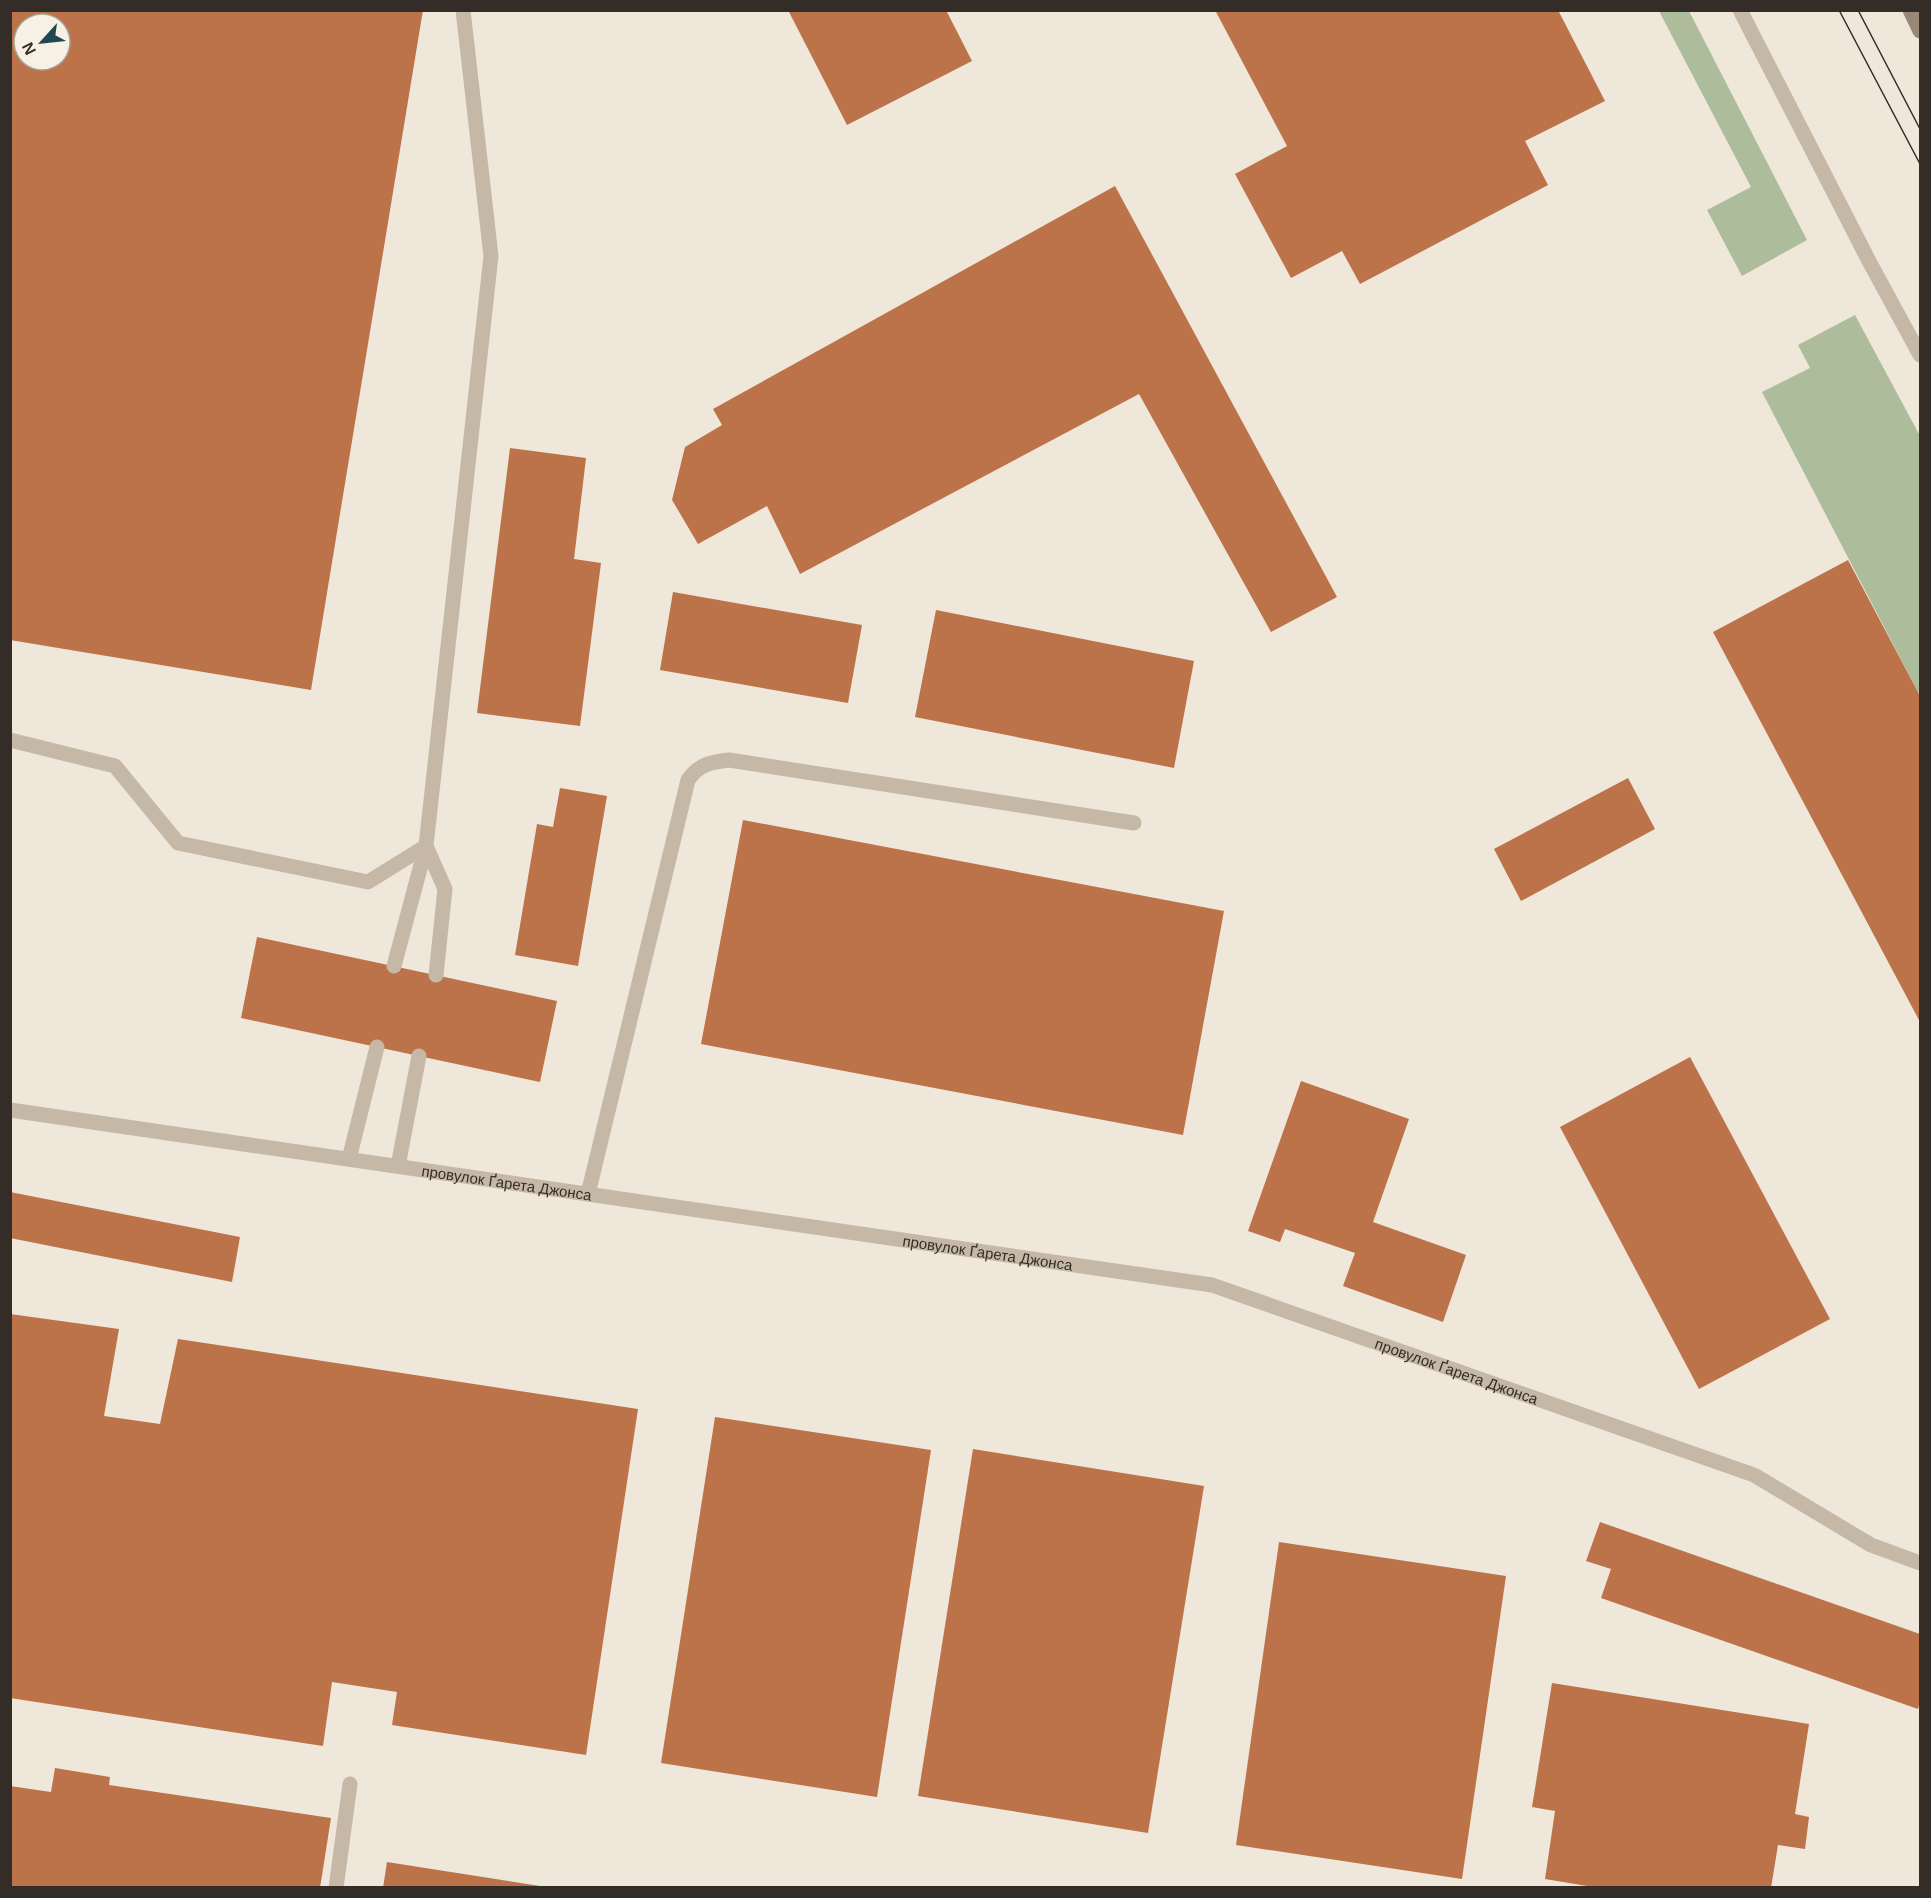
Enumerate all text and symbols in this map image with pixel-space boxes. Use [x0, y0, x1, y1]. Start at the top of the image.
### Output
north arrow [12, 12, 72, 72]
text: N [19, 40, 39, 58]
street label: провулок Ґарета Джонса [421, 1162, 593, 1203]
street label: провулок Ґарета Джонса [902, 1232, 1074, 1273]
street label: провулок Ґарета Джонса [1373, 1334, 1541, 1407]

